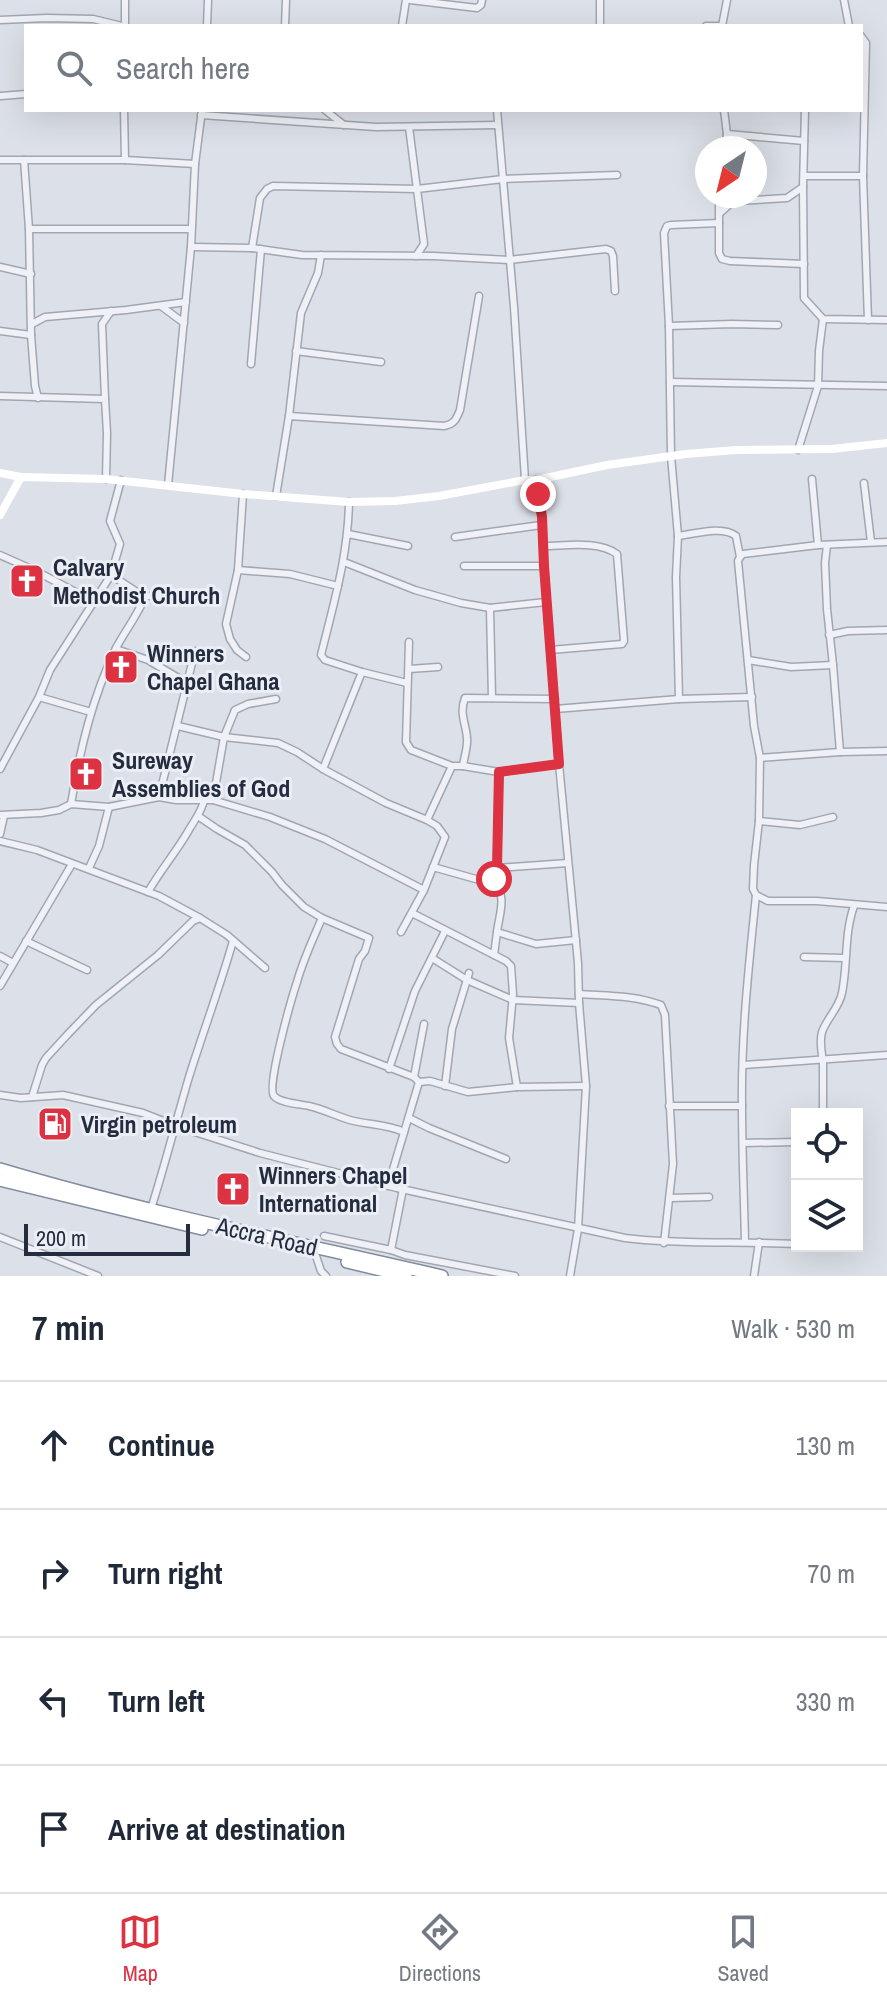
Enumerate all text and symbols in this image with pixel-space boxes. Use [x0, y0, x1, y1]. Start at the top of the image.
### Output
search box [24, 24, 863, 112]
icon: search [52, 46, 96, 90]
text: Search here [116, 48, 250, 88]
north arrow [695, 136, 767, 208]
route end [520, 476, 556, 512]
place label: Calvary Methodist Church [53, 551, 220, 611]
church icon: Calvary Methodist Church [8, 562, 46, 600]
place label: Winners Chapel Ghana [147, 637, 279, 697]
church icon: Winners Chapel Ghana [102, 648, 140, 686]
place label: Sureway Assemblies of God [112, 744, 290, 804]
church icon: Sureway Assemblies of God [67, 755, 105, 793]
route start [476, 861, 512, 897]
fuel station icon: Virgin petroleum [36, 1105, 74, 1143]
place label: Virgin petroleum [81, 1108, 237, 1140]
map controls [791, 1108, 863, 1252]
button: locate [791, 1108, 863, 1180]
place label: Winners Chapel International [259, 1159, 408, 1219]
church icon: Winners Chapel International [214, 1170, 252, 1208]
button: layers [791, 1180, 863, 1252]
street label: Accra Road [212, 1209, 321, 1263]
scale bar [24, 1220, 190, 1256]
text: 200 m [36, 1223, 86, 1253]
text: 7 min [32, 1305, 105, 1351]
text: Walk · 530 m [731, 1311, 855, 1346]
icon: ahead [32, 1423, 76, 1467]
text: Continue [108, 1425, 215, 1465]
text: 130 m [796, 1428, 855, 1463]
icon: right [32, 1551, 76, 1595]
text: Turn right [108, 1553, 222, 1593]
text: 70 m [808, 1556, 855, 1591]
icon: left [32, 1679, 76, 1723]
text: Turn left [108, 1681, 205, 1721]
text: 330 m [796, 1684, 855, 1719]
icon: arrive [32, 1807, 76, 1851]
text: Arrive at destination [108, 1809, 346, 1849]
tab: Map [118, 1910, 162, 1988]
tab: Directions [399, 1910, 481, 1988]
tab: Saved [718, 1910, 769, 1988]

